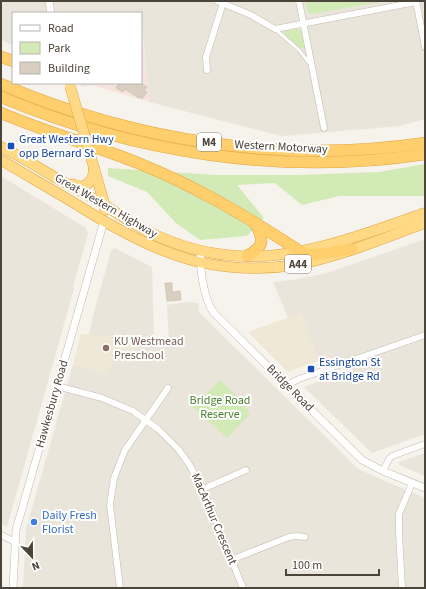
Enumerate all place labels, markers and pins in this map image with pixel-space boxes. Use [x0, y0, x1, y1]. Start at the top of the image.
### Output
place label: Great Western Hwy opp Bernard St [19, 131, 114, 162]
marker: Great Western Hwy opp Bernard St [6, 141, 16, 151]
place label: KU Westmead Preschool [114, 333, 184, 364]
marker: KU Westmead Preschool [101, 343, 111, 353]
place label: Essington St at Bridge Rd [319, 354, 380, 385]
marker: Essington St at Bridge Rd [306, 364, 316, 374]
place label: Daily Fresh Florist [42, 507, 97, 538]
marker: Daily Fresh Florist [29, 517, 39, 527]

